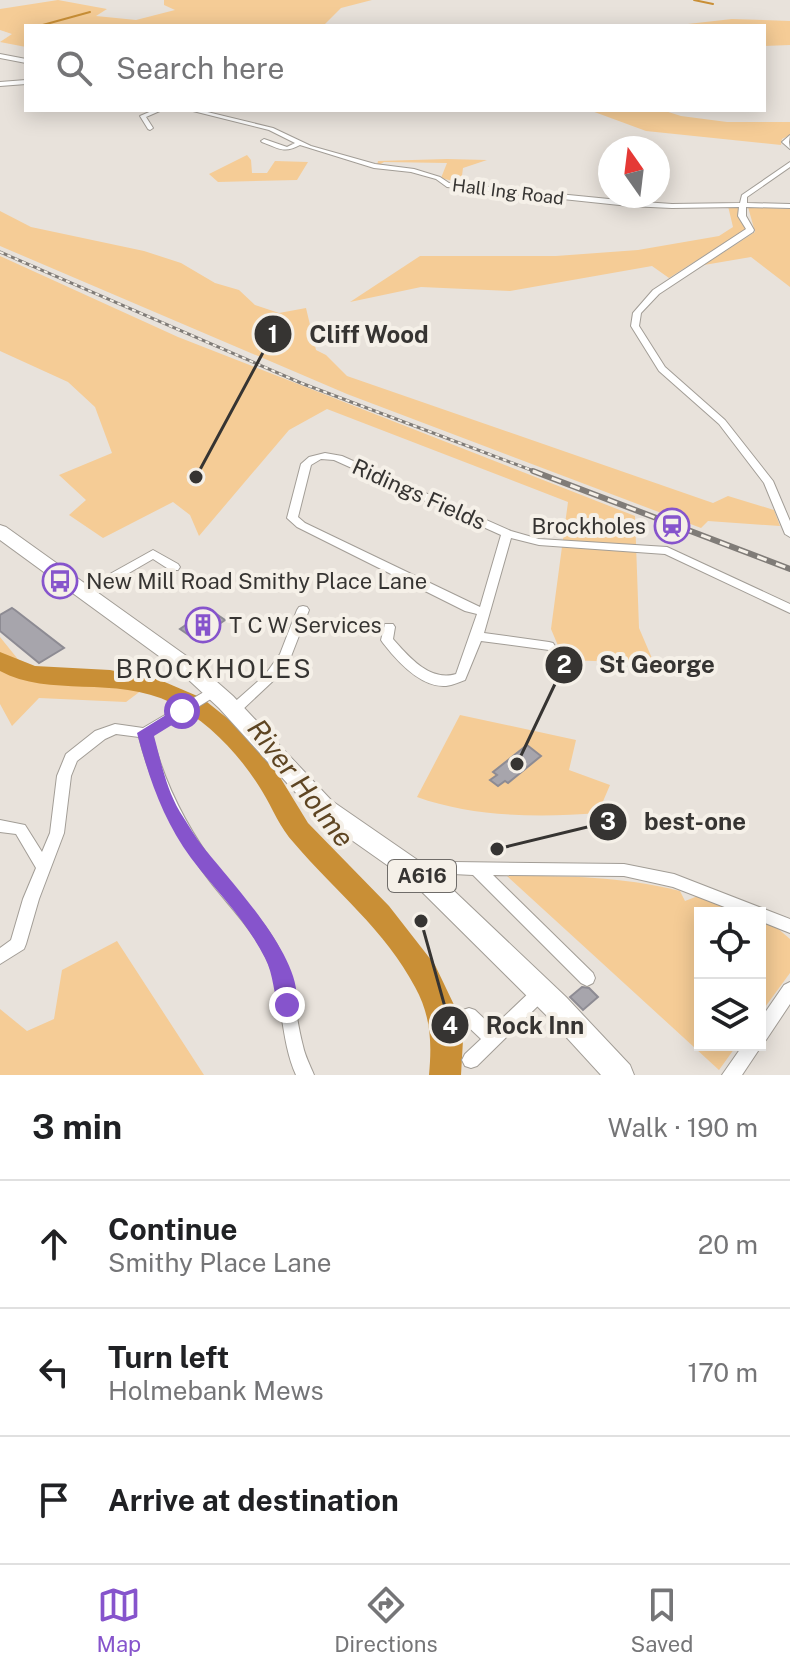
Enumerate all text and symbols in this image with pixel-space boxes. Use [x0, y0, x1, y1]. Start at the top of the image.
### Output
search box [24, 24, 766, 112]
icon: search [52, 46, 96, 90]
text: Search here [116, 50, 284, 86]
north arrow [598, 136, 670, 208]
street label: Hall Ing Road [451, 174, 565, 209]
callout: Cliff Wood [253, 310, 445, 358]
text: 1 [268, 320, 278, 348]
text: Cliff Wood [309, 320, 429, 348]
street label: Ridings Fields [348, 453, 490, 535]
station icon: Brockholes [653, 507, 691, 545]
place label: Brockholes [531, 513, 646, 539]
bus stop icon: New Mill Road Smithy Place Lane [41, 562, 79, 600]
place label: New Mill Road Smithy Place Lane [86, 568, 427, 594]
building icon: T C W Services [184, 606, 222, 644]
place label: T C W Services [229, 612, 382, 638]
callout: St George [544, 641, 731, 689]
text: 2 [556, 650, 572, 678]
text: St George [599, 650, 715, 678]
district label: BROCKHOLES [115, 653, 313, 684]
route start [164, 693, 200, 729]
water label: River Holme [241, 712, 362, 853]
callout: best-one [588, 798, 762, 846]
text: 3 [600, 807, 616, 835]
text: best-one [644, 807, 746, 835]
road number: A616 [388, 860, 456, 892]
map controls [694, 907, 766, 1051]
button: locate [694, 907, 766, 979]
button: layers [694, 979, 766, 1051]
route end [269, 987, 305, 1023]
callout: Rock Inn [430, 1001, 600, 1049]
text: 4 [442, 1011, 458, 1039]
text: Rock Inn [486, 1011, 584, 1039]
text: 3 min [32, 1107, 122, 1147]
text: Walk · 190 m [608, 1112, 758, 1143]
text: Continue [108, 1211, 238, 1247]
icon: ahead [32, 1222, 76, 1266]
text: 20 m [698, 1229, 758, 1260]
text: Smithy Place Lane [108, 1247, 331, 1278]
text: Turn left [108, 1339, 229, 1375]
icon: left [32, 1350, 76, 1394]
text: 170 m [688, 1357, 758, 1388]
text: Holmebank Mews [108, 1375, 324, 1406]
icon: arrive [32, 1478, 76, 1522]
text: Arrive at destination [108, 1482, 399, 1518]
tab: Map [97, 1583, 141, 1657]
tab: Directions [334, 1583, 438, 1657]
tab: Saved [631, 1583, 693, 1657]

